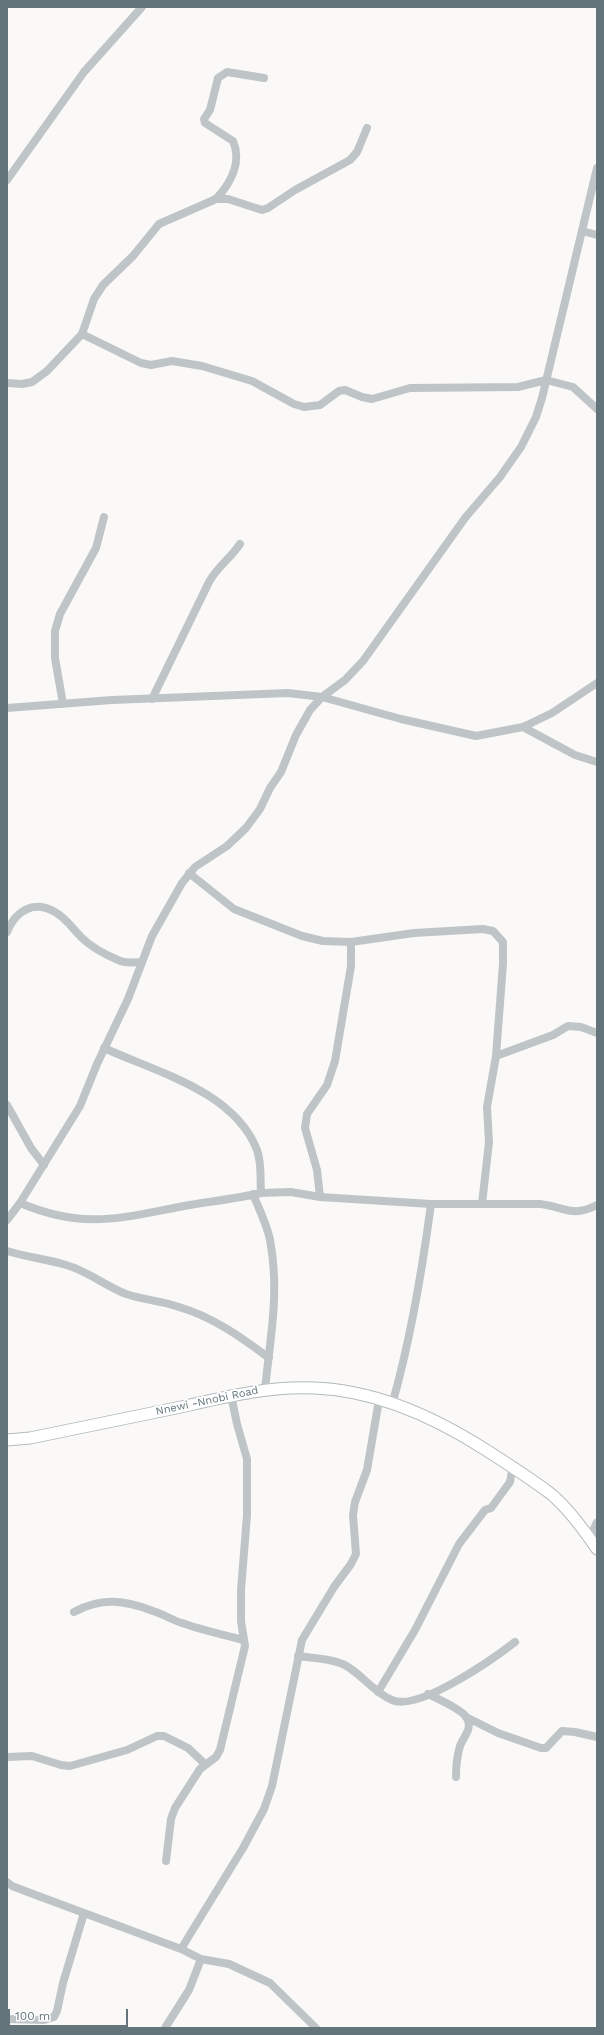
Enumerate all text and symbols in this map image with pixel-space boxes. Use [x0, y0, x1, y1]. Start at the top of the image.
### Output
street label: Nnewi -Nnobi Road [155, 1384, 259, 1418]
scale bar [10, 2001, 130, 2027]
text: 100 m [15, 2009, 50, 2023]

